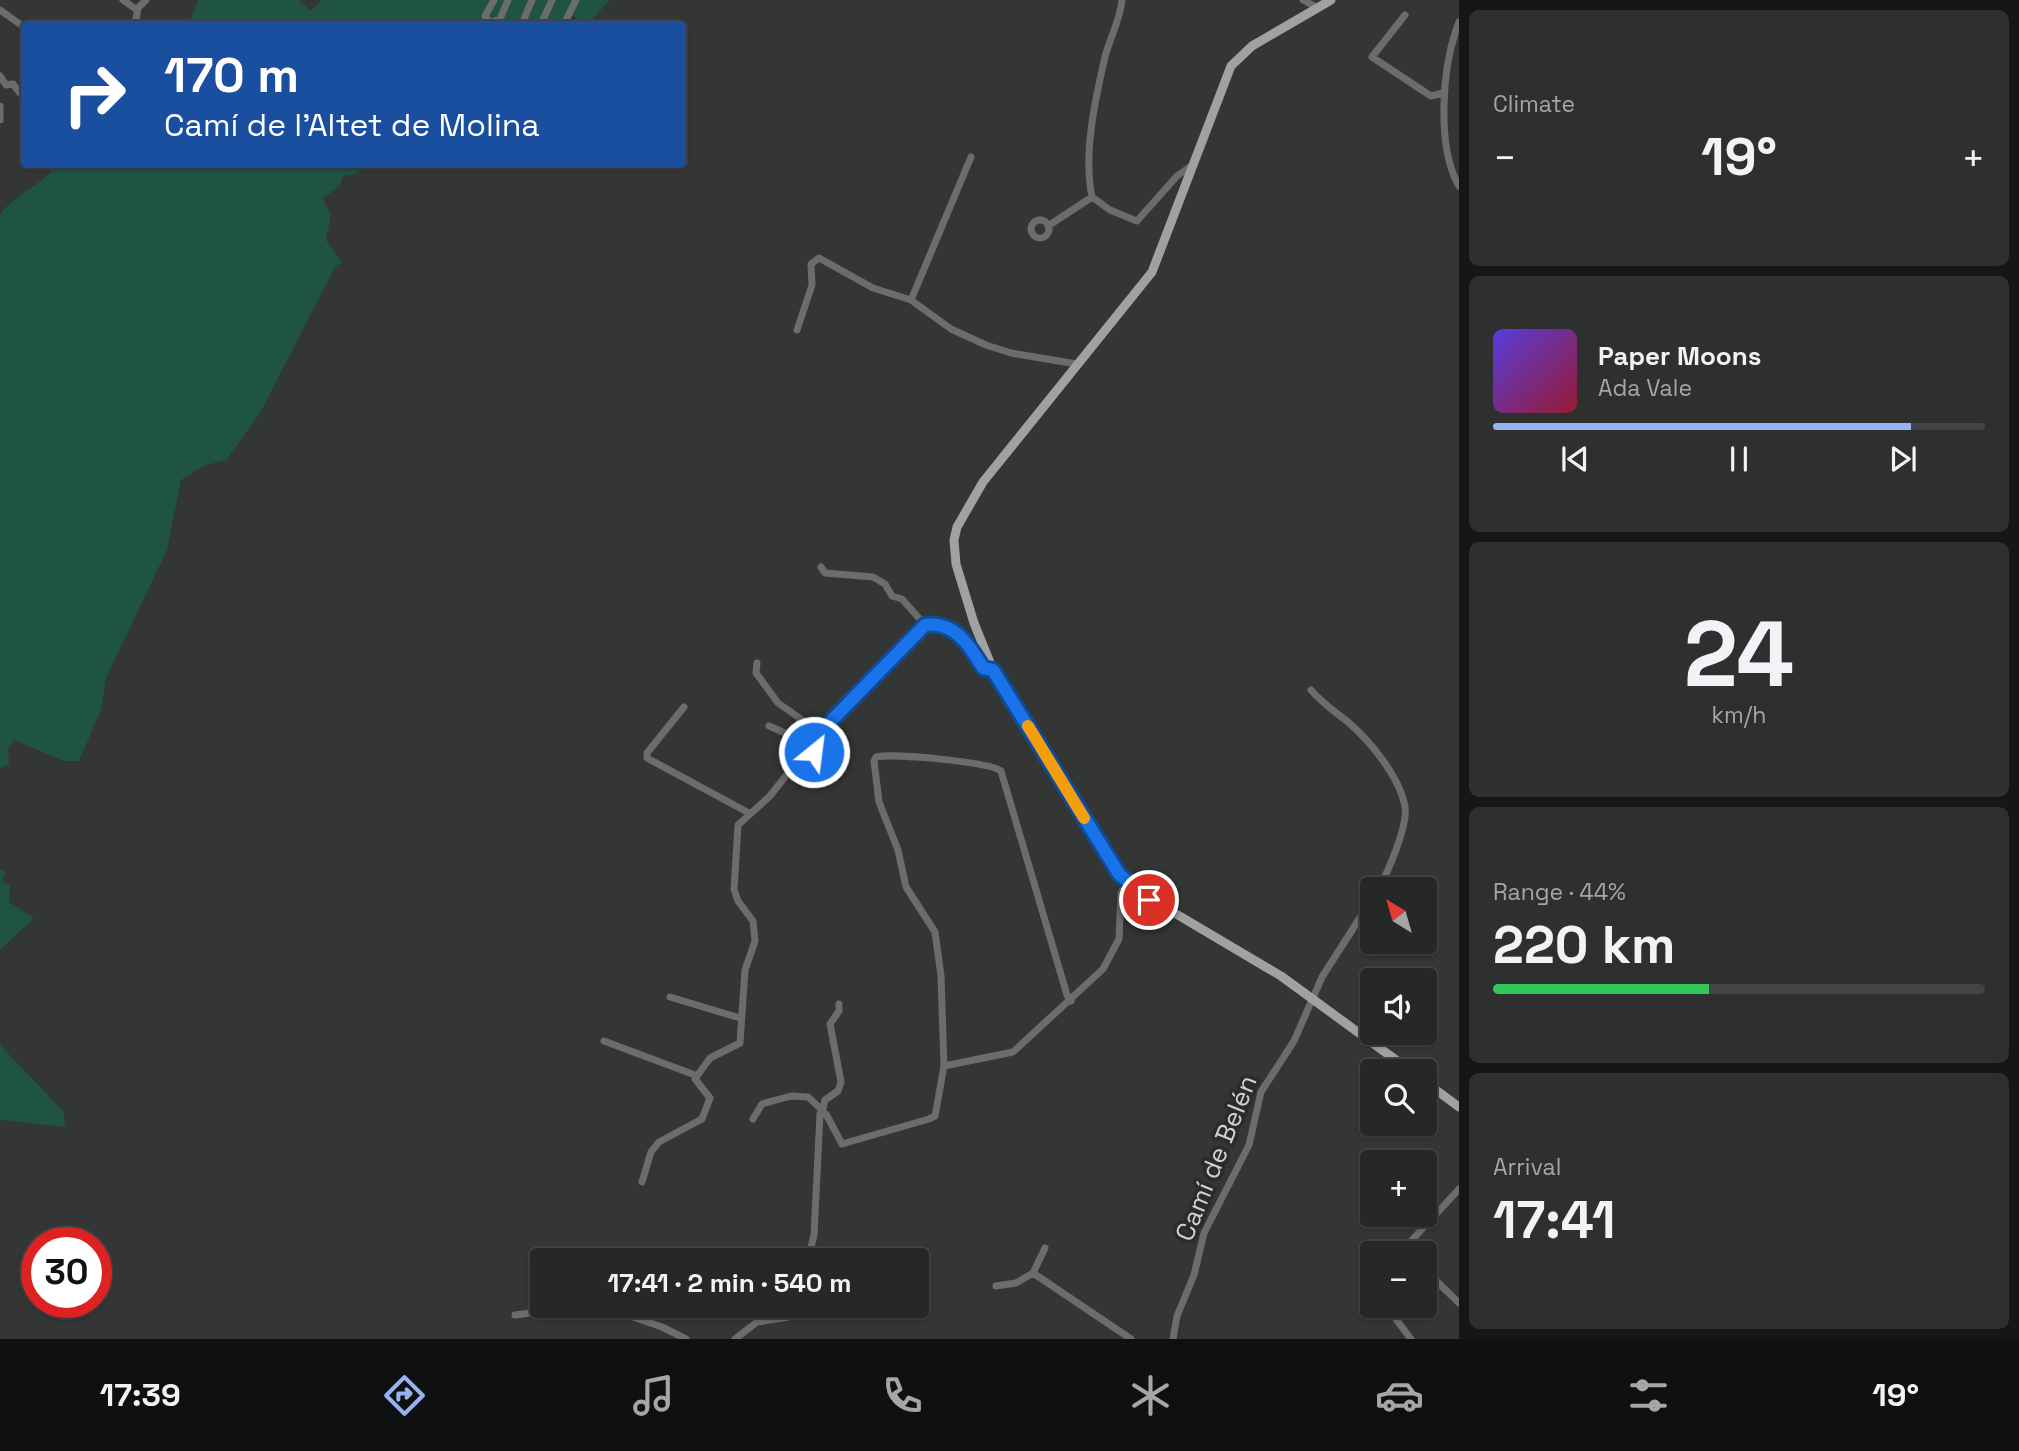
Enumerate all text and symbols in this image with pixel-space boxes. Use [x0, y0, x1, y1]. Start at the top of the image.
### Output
text: 170 m [164, 44, 299, 106]
icon: right [49, 49, 140, 140]
text: Climate [1493, 89, 1575, 119]
text: Camí de l'Altet de Molina [164, 105, 540, 145]
text: 19° [1701, 124, 1777, 190]
text: − [1493, 134, 1517, 182]
text: + [1961, 134, 1985, 182]
text: Paper Moons [1598, 339, 1761, 373]
text: Ada Vale [1598, 373, 1692, 403]
icon: previous [1556, 440, 1594, 478]
icon: pause [1720, 440, 1758, 478]
icon: next [1884, 440, 1922, 478]
text: 24 [1684, 596, 1794, 713]
text: km/h [1712, 700, 1766, 730]
position arrow [777, 715, 851, 789]
pin [1119, 870, 1179, 930]
north arrow [1360, 877, 1437, 954]
map controls [1360, 877, 1437, 1318]
text: Range · 44% [1493, 877, 1626, 907]
icon: arrive [1130, 881, 1168, 919]
text: 220 km [1493, 912, 1675, 978]
button: sound [1360, 968, 1437, 1045]
button: search [1360, 1059, 1437, 1136]
street label: Camí de Belén [1167, 1070, 1265, 1246]
button: + [1360, 1150, 1437, 1227]
text: Arrival [1493, 1152, 1561, 1182]
text: 17:41 [1493, 1187, 1615, 1253]
speed limit sign: 30 [21, 1227, 112, 1318]
button: − [1360, 1241, 1437, 1318]
text: 17:41 · 2 min · 540 m [608, 1266, 851, 1300]
icon: directions [380, 1371, 429, 1420]
icon: music [629, 1371, 678, 1420]
icon: phone [878, 1371, 927, 1420]
icon: climate [1126, 1371, 1175, 1420]
icon: car [1375, 1371, 1424, 1420]
icon: filters [1624, 1371, 1673, 1420]
text: 17:39 [100, 1375, 181, 1415]
text: 19° [1872, 1375, 1919, 1415]

